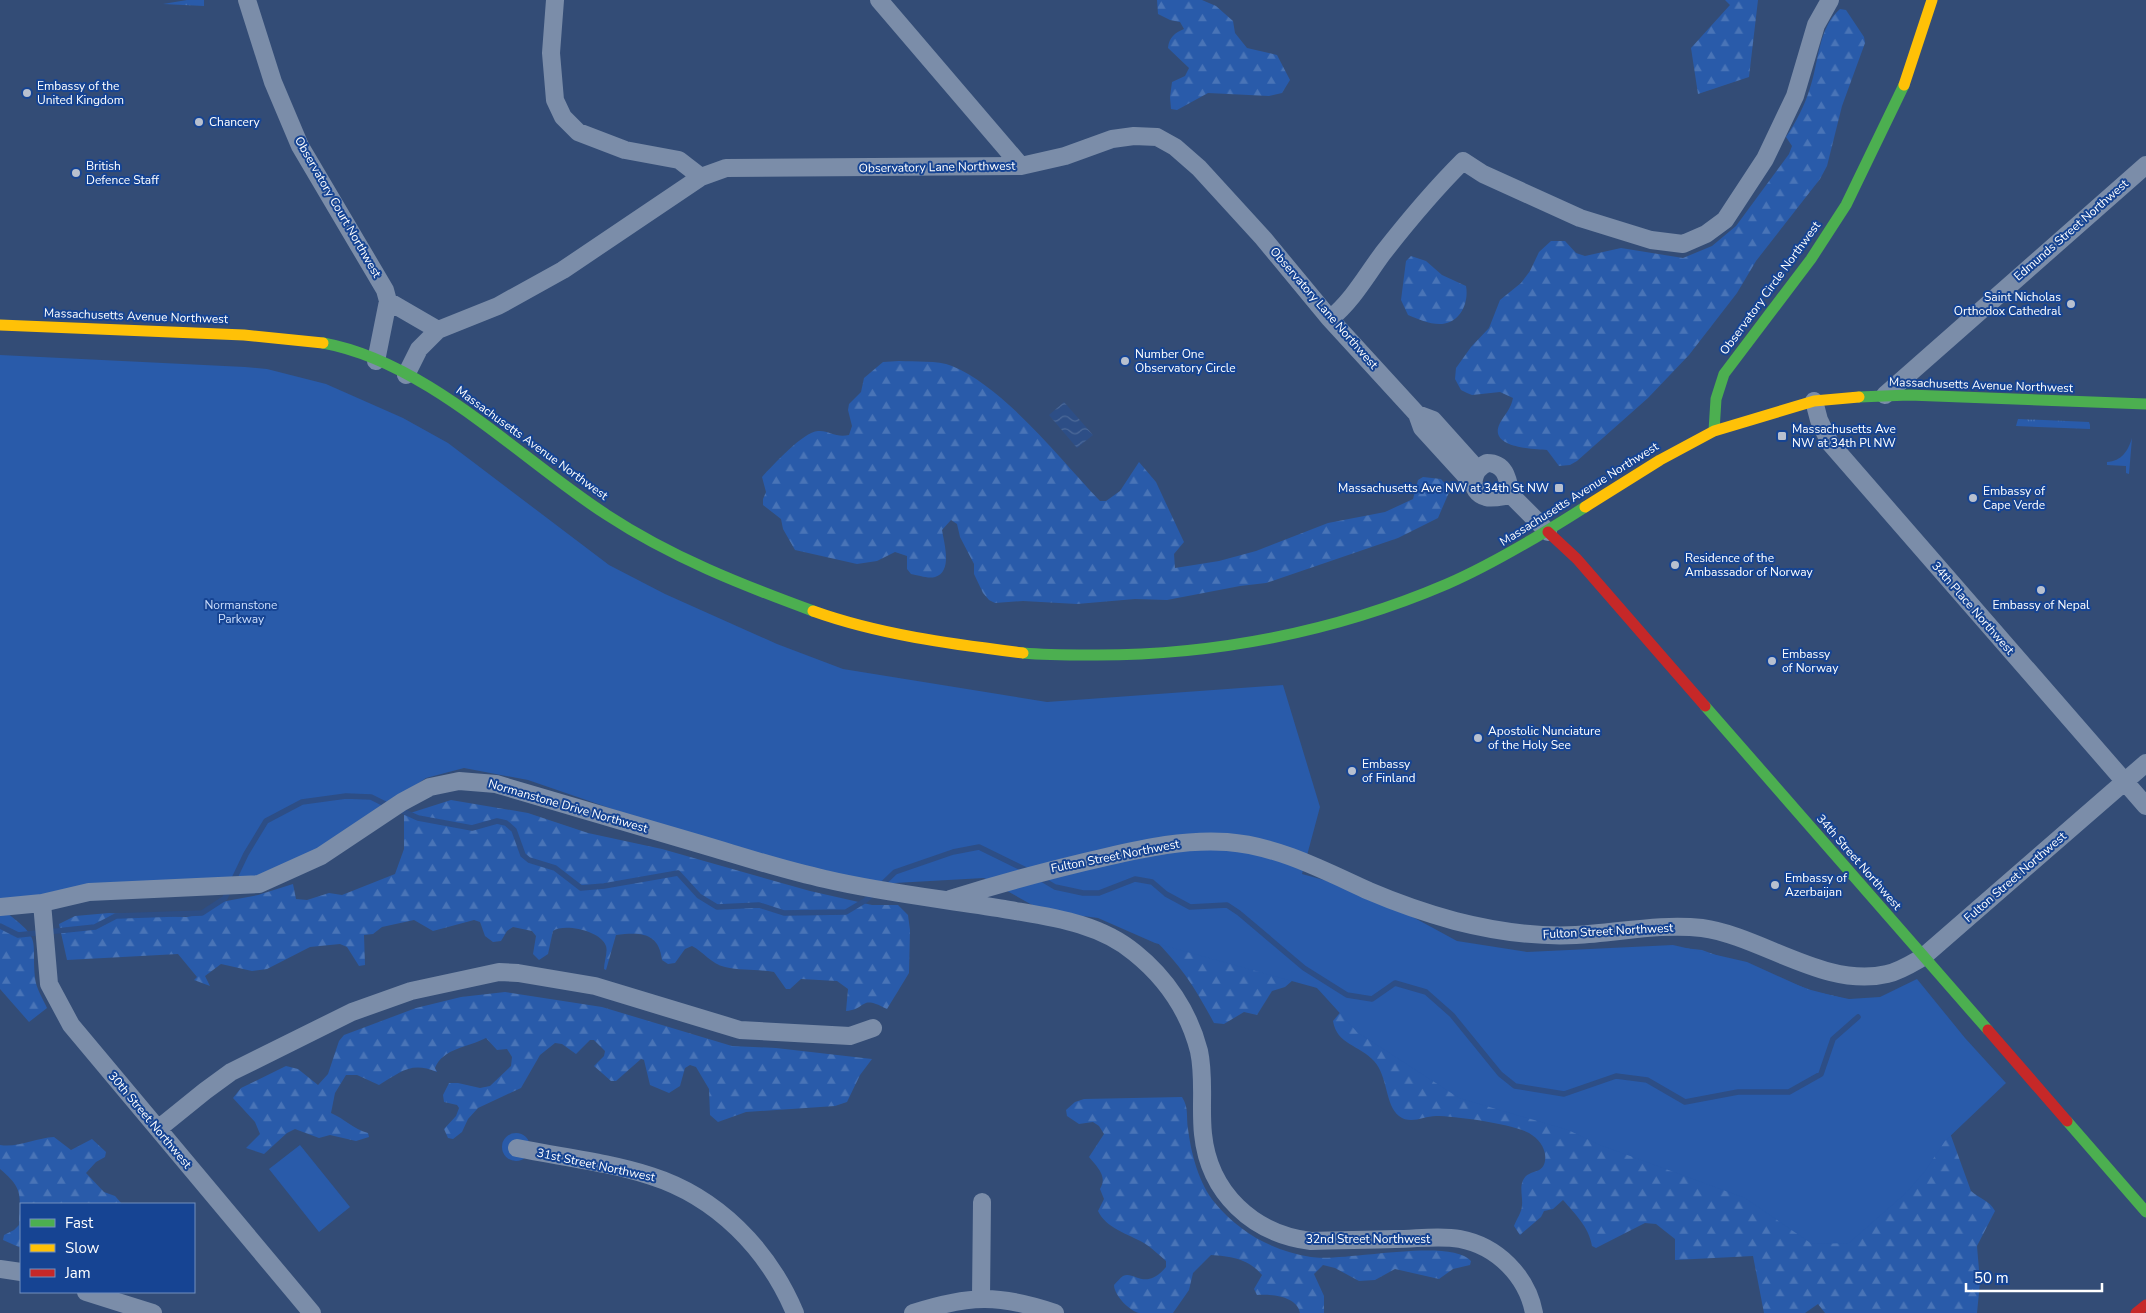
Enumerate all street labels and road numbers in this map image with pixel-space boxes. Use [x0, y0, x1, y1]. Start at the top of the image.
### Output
street label: Observatory Court Northwest [291, 133, 385, 281]
street label: Observatory Lane Northwest [859, 158, 1016, 176]
street label: Edmunds Street Northwest [2010, 175, 2132, 284]
street label: Observatory Circle Northwest [1716, 217, 1824, 358]
street label: Observatory Lane Northwest [1267, 244, 1382, 373]
street label: Massachusetts Avenue Northwest [44, 305, 229, 327]
street label: Massachusetts Avenue Northwest [1889, 374, 2074, 396]
street label: Massachusetts Avenue Northwest [453, 382, 612, 504]
street label: Massachusetts Avenue Northwest [1497, 438, 1662, 550]
street label: 34th Place Northwest [1928, 558, 2018, 659]
street label: Normanstone Drive Northwest [486, 776, 650, 837]
street label: 34th Street Northwest [1813, 811, 1905, 914]
street label: Fulton Street Northwest [1960, 828, 2070, 926]
street label: Fulton Street Northwest [1049, 836, 1181, 876]
street label: Fulton Street Northwest [1542, 920, 1674, 942]
street label: 30th Street Northwest [105, 1068, 196, 1172]
street label: 31st Street Northwest [535, 1145, 657, 1186]
street label: 32nd Street Northwest [1306, 1231, 1431, 1247]

